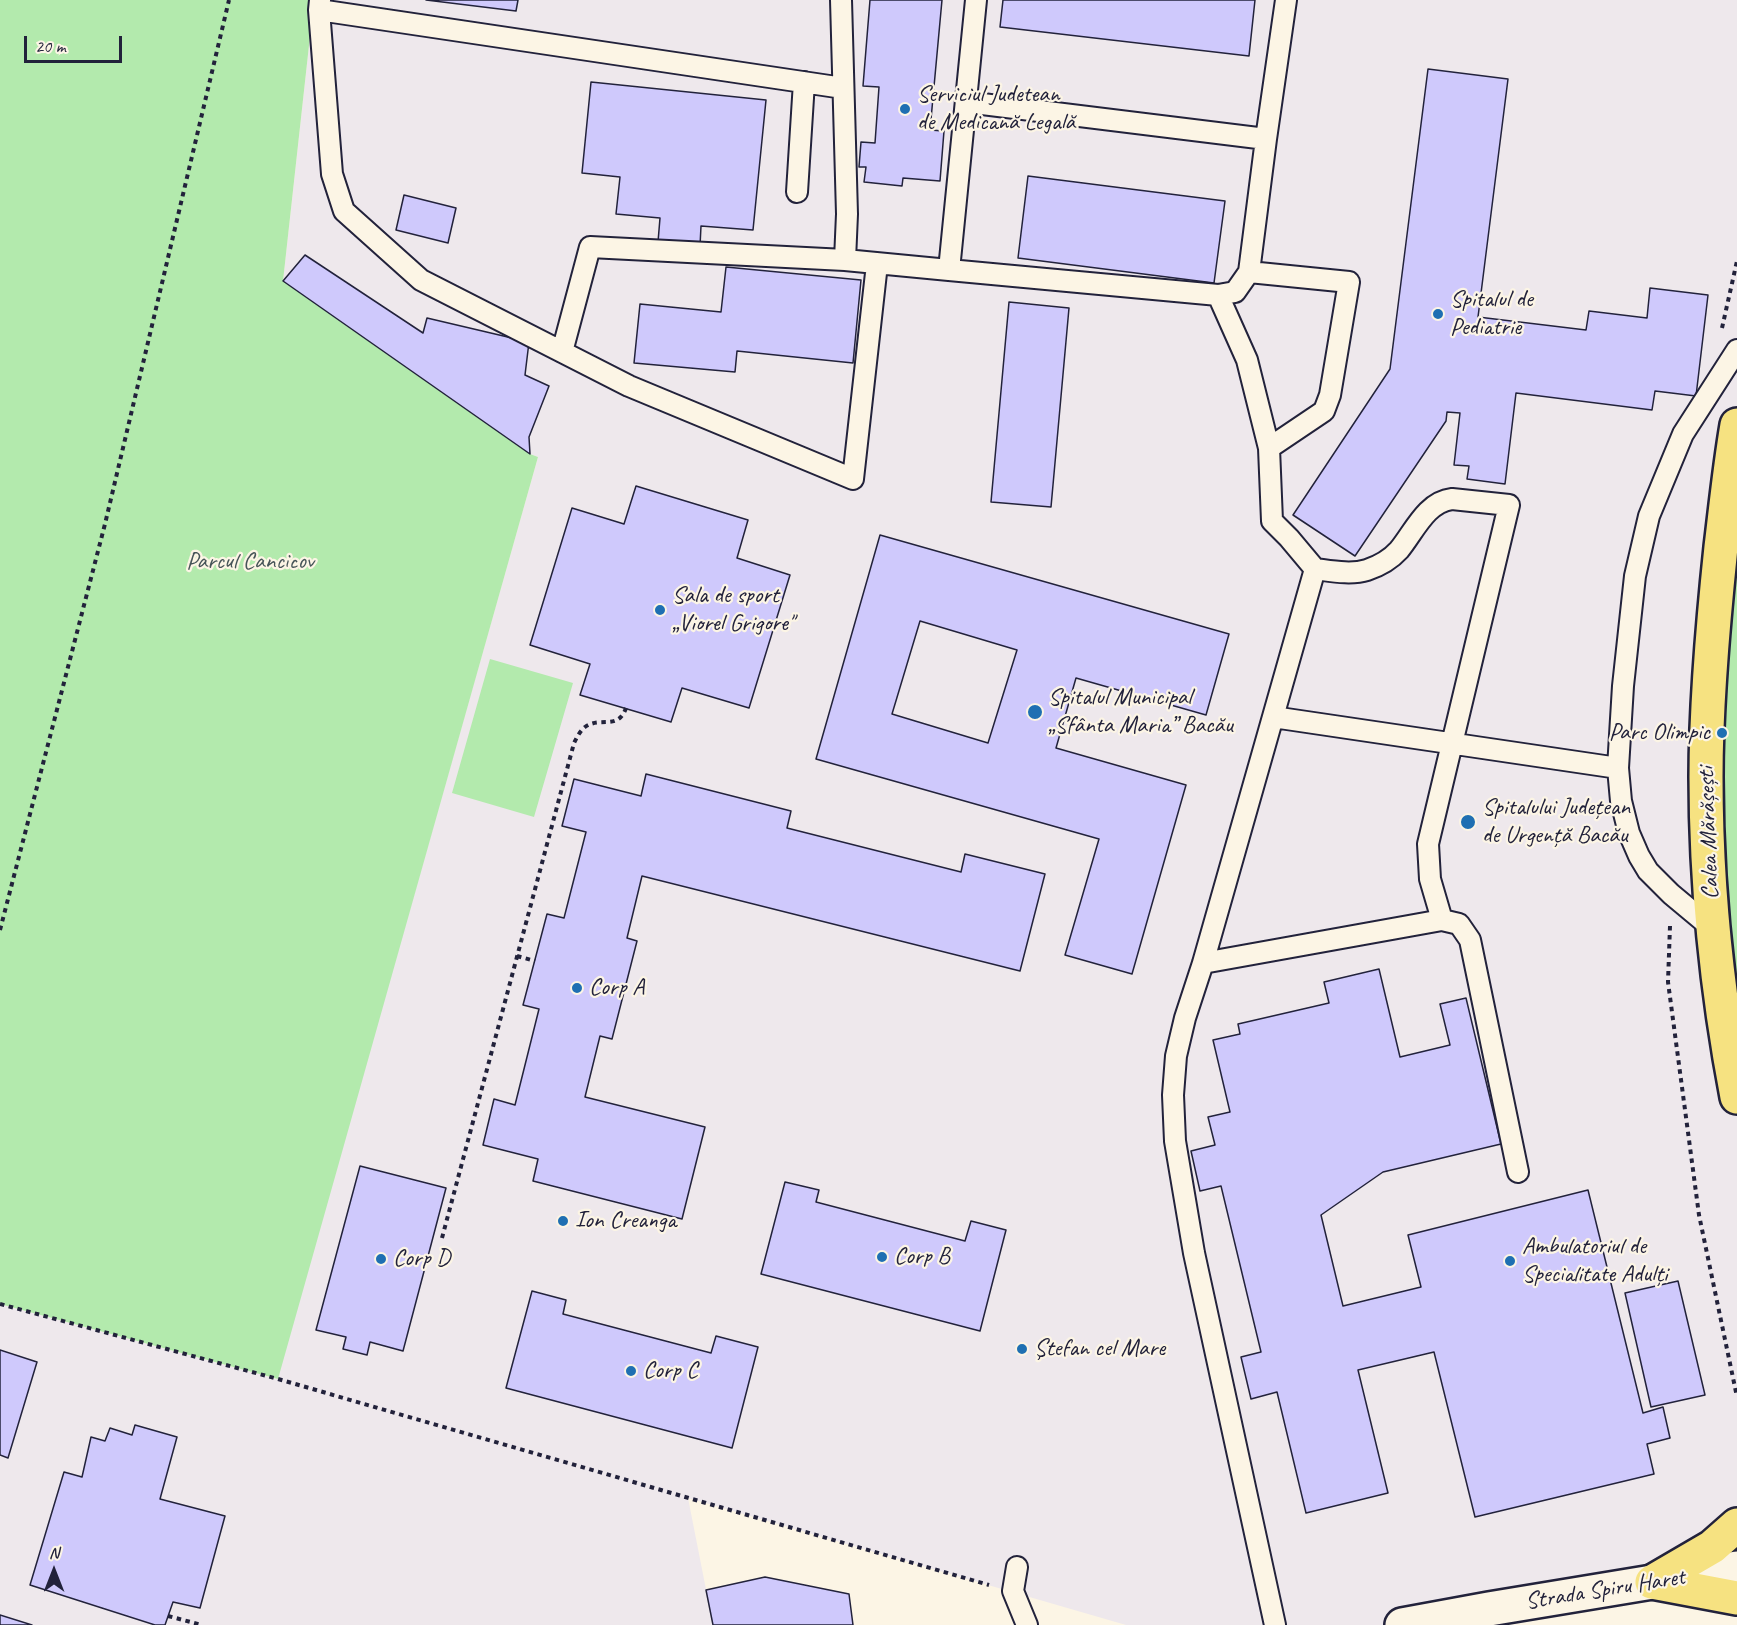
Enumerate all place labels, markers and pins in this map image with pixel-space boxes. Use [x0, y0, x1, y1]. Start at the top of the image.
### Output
place label: Serviciul Judetean de Medicană Legală [917, 81, 1075, 137]
marker: Serviciul Judetean de Medicană Legală [898, 102, 912, 116]
place label: Spitalul de Pediatrie [1450, 286, 1533, 342]
marker: Spitalul de Pediatrie [1431, 307, 1445, 321]
place label: Sala de sport „Viorel Grigore" [672, 582, 793, 638]
marker: Sala de sport „Viorel Grigore" [653, 603, 667, 617]
place label: Spitalul Municipal „Sfânta Maria” Bacău [1048, 684, 1233, 740]
marker: Spitalul Municipal „Sfânta Maria” Bacău [1026, 703, 1044, 721]
place label: Parc Olimpic [1609, 719, 1710, 747]
marker: Parc Olimpic [1715, 726, 1729, 740]
place label: Spitalului Județean de Urgență Bacău [1482, 794, 1630, 850]
marker: Spitalului Județean de Urgență Bacău [1459, 813, 1477, 831]
place label: Corp A [589, 974, 644, 1002]
marker: Corp A [570, 981, 584, 995]
place label: Ion Creanga [575, 1207, 676, 1235]
marker: Ion Creanga [556, 1214, 570, 1228]
place label: Ambulatoriul de Specialitate Adulți [1522, 1233, 1668, 1289]
place label: Corp B [894, 1243, 950, 1271]
place label: Corp D [393, 1245, 450, 1273]
marker: Corp B [875, 1250, 889, 1264]
marker: Corp D [374, 1252, 388, 1266]
marker: Ambulatoriul de Specialitate Adulți [1503, 1254, 1517, 1268]
place label: Ștefan cel Mare [1034, 1335, 1165, 1363]
marker: Ștefan cel Mare [1015, 1342, 1029, 1356]
place label: Corp C [643, 1357, 698, 1385]
marker: Corp C [624, 1364, 638, 1378]

